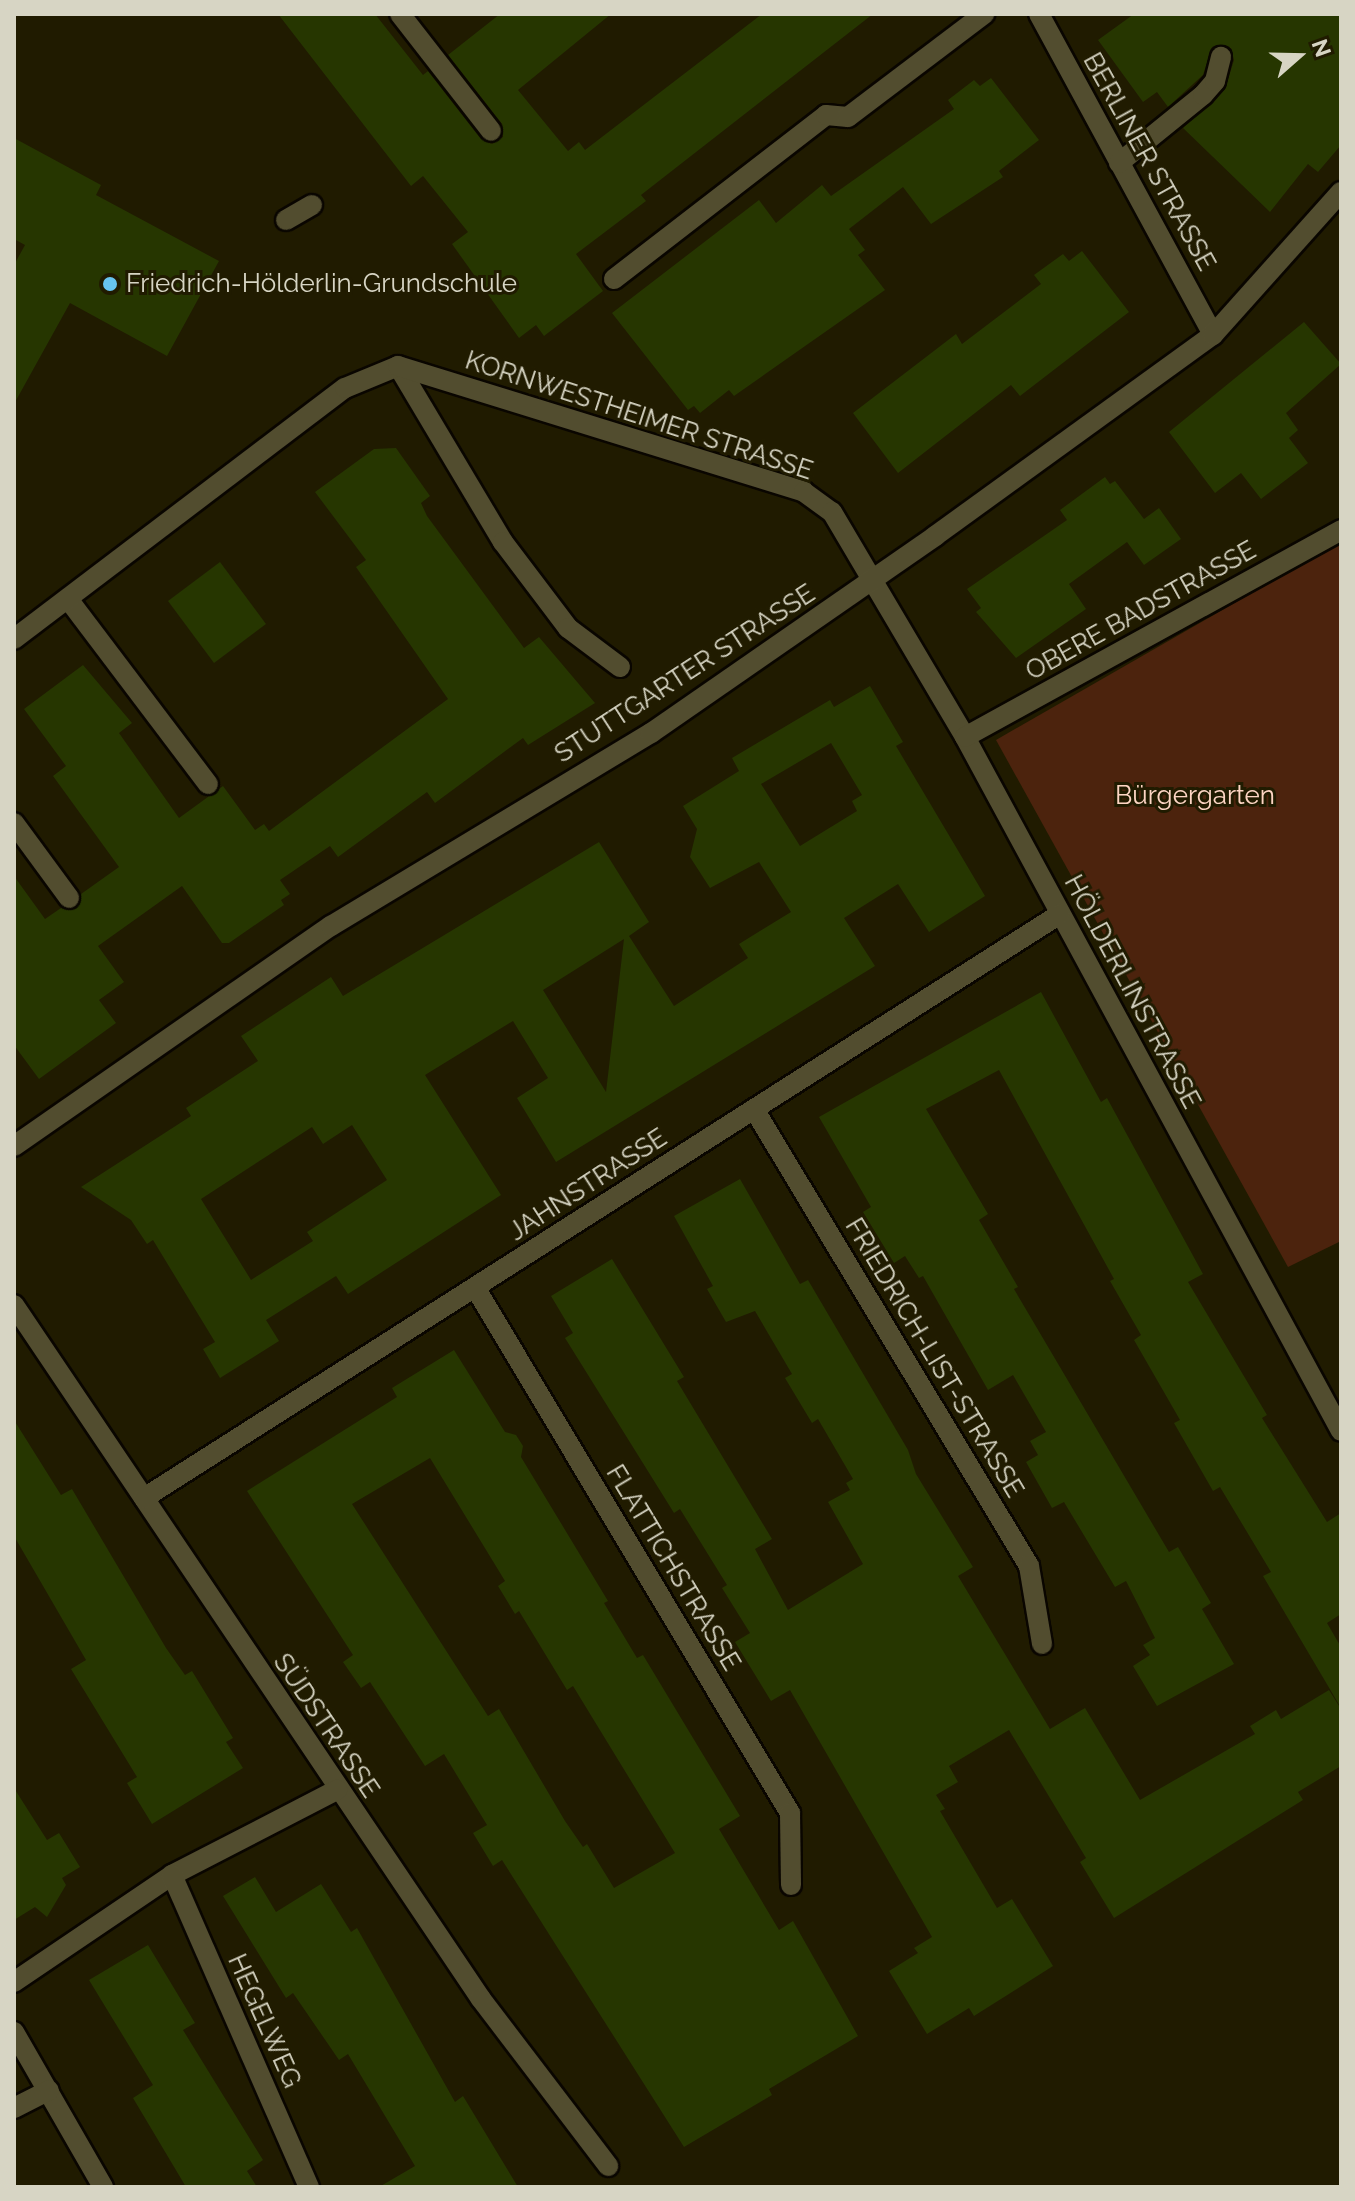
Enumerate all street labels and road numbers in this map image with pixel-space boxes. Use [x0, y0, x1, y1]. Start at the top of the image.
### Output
street label: BERLINER STRASSE [1076, 48, 1222, 276]
street label: KORNWESTHEIMER STRASSE [461, 345, 817, 487]
street label: OBERE BADSTRASSE [1020, 535, 1262, 687]
street label: STUTTGARTER STRASSE [549, 578, 821, 770]
street label: HÖLDERLINSTRASSE [1057, 870, 1207, 1114]
street label: JAHNSTRASSE [503, 1122, 673, 1248]
street label: FRIEDRICH-LIST-STRASSE [838, 1213, 1030, 1503]
street label: FLATTICHSTRASSE [599, 1459, 747, 1677]
street label: SÜDSTRASSE [266, 1648, 386, 1804]
street label: HEGELWEG [221, 1949, 307, 2093]

